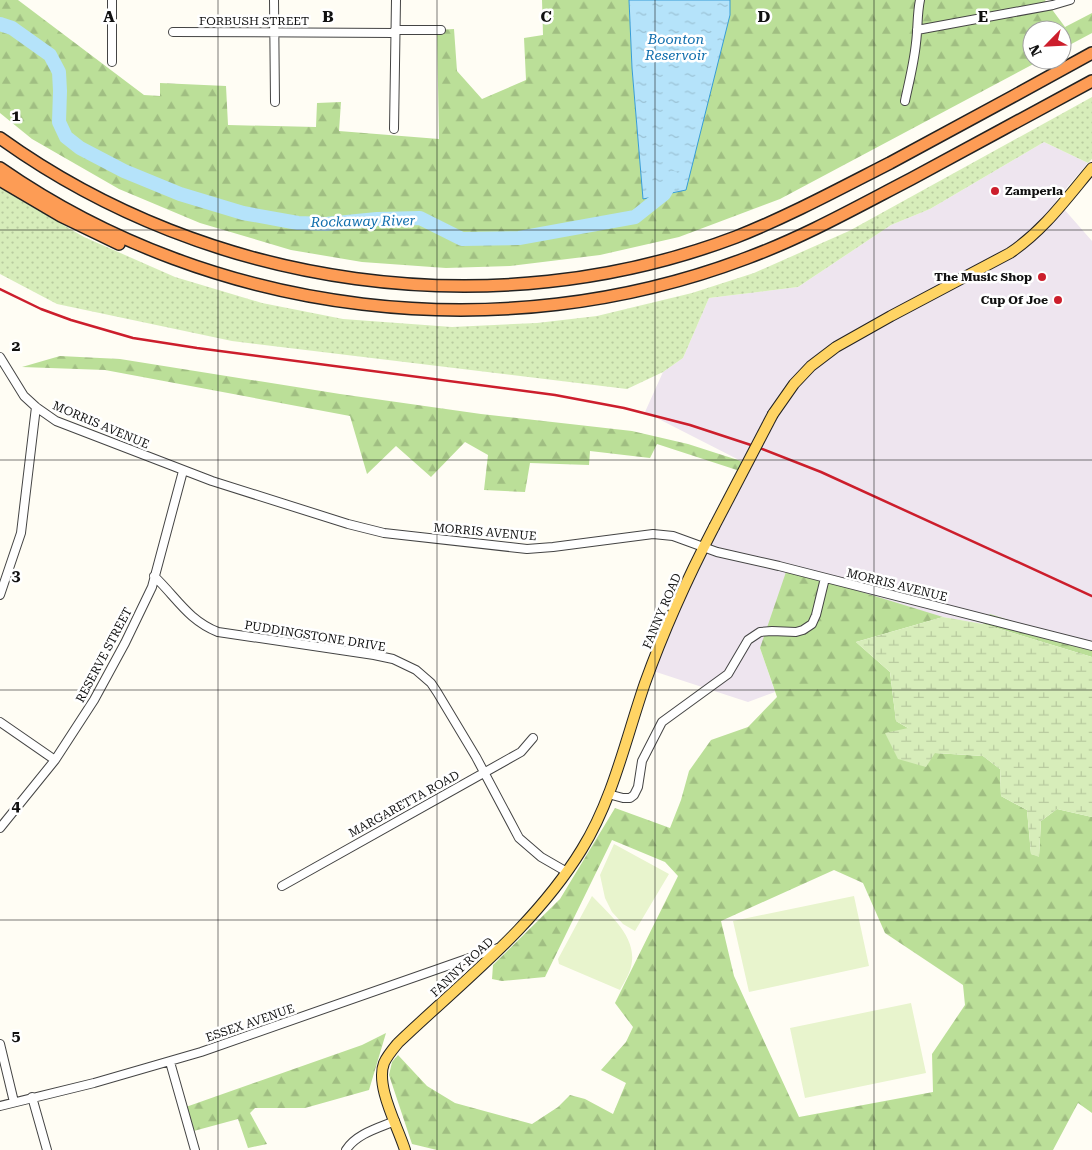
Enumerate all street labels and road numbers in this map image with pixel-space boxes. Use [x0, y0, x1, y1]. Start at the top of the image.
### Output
street label: FORBUSH STREET [199, 14, 309, 28]
street label: MORRIS AVENUE [51, 398, 151, 452]
street label: MORRIS AVENUE [433, 521, 537, 543]
street label: MORRIS AVENUE [845, 566, 949, 604]
street label: FANNY ROAD [640, 571, 684, 651]
street label: RESERVE STREET [73, 605, 135, 705]
street label: PUDDINGSTONE DRIVE [244, 618, 386, 654]
street label: MARGARETTA ROAD [346, 768, 462, 840]
street label: FANNY ROAD [428, 934, 496, 1000]
street label: ESSEX AVENUE [204, 1001, 296, 1045]

